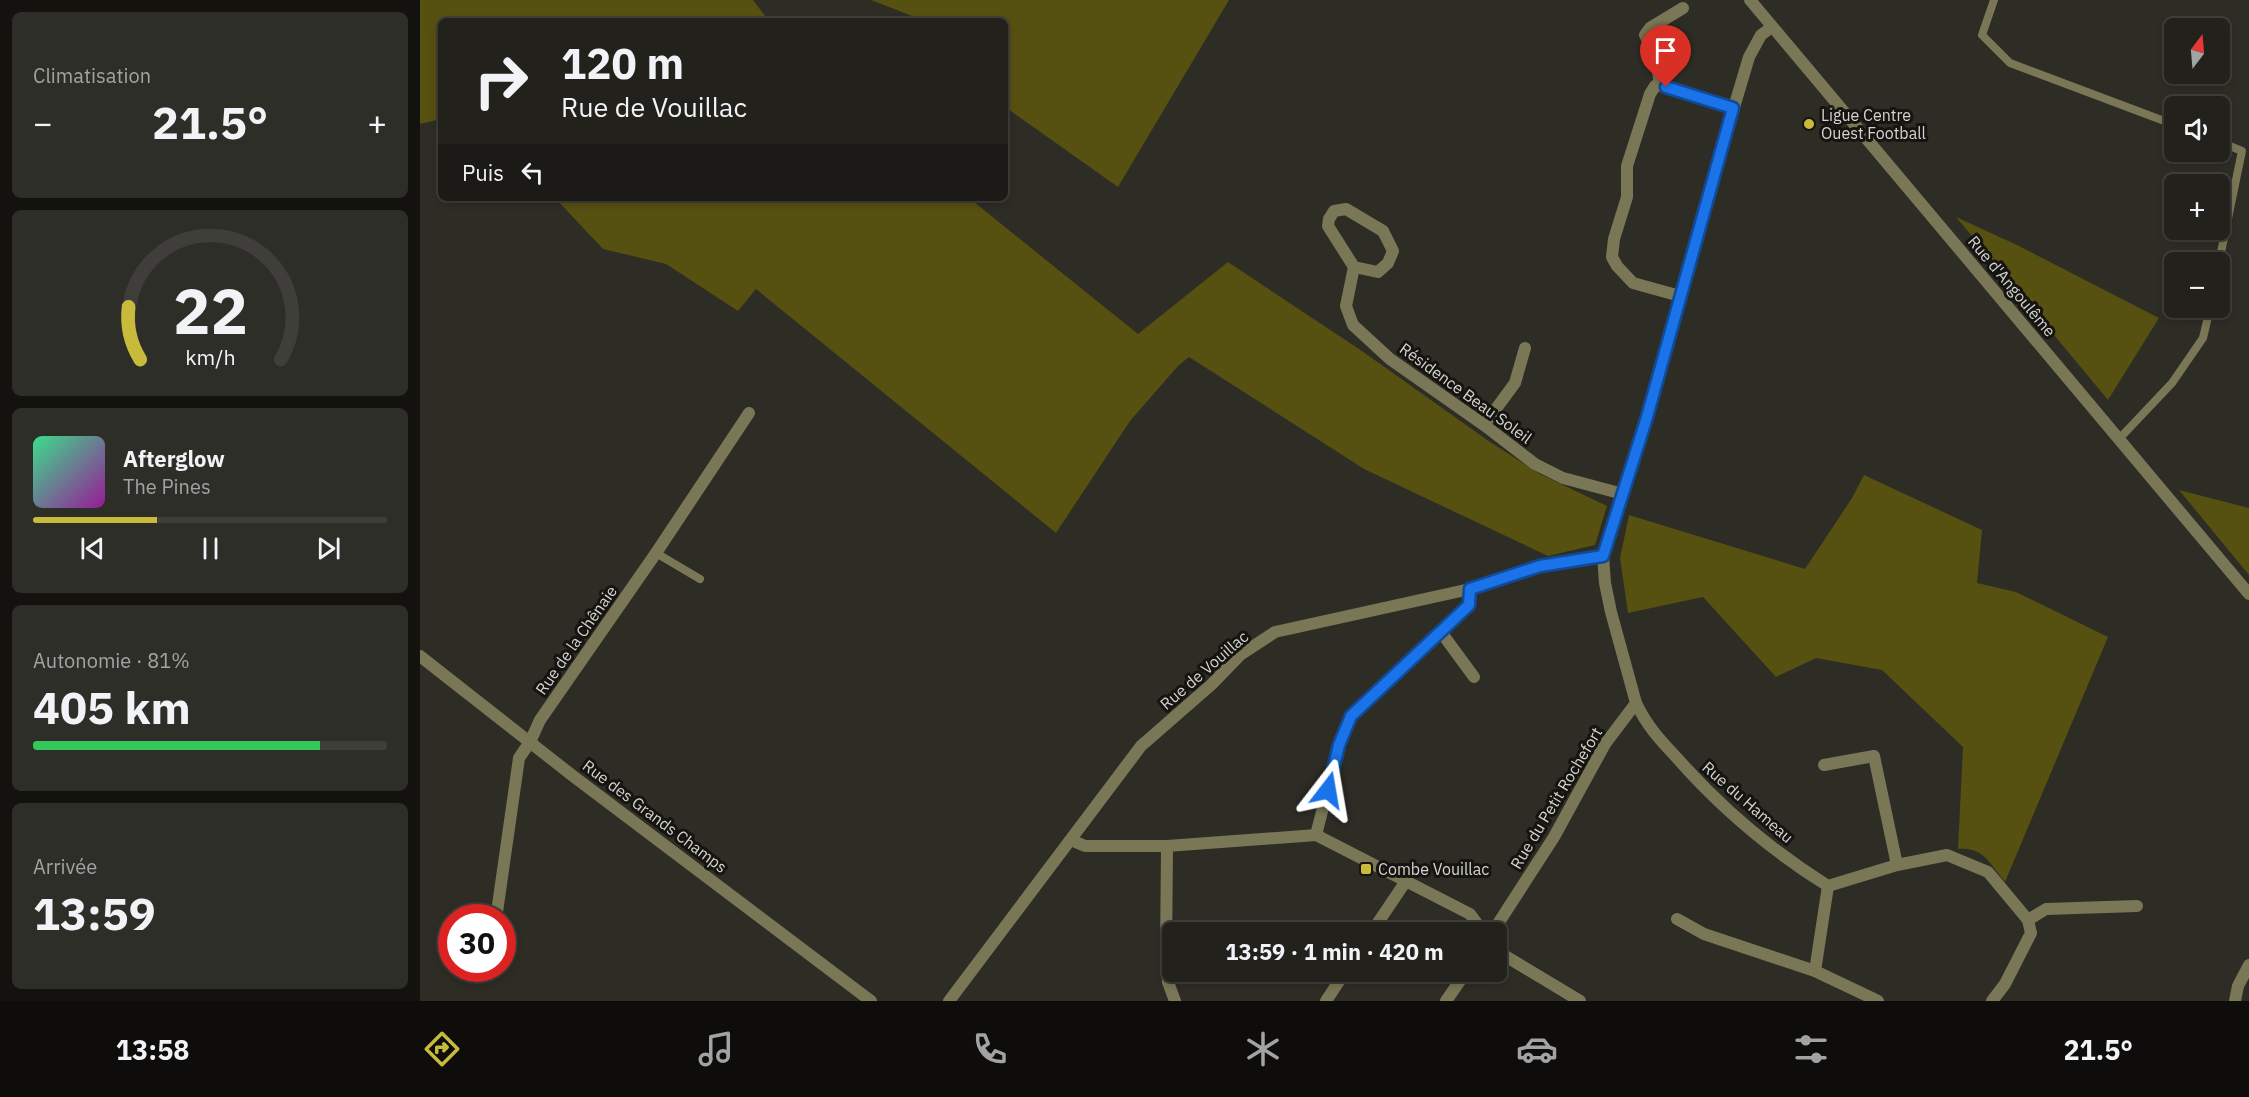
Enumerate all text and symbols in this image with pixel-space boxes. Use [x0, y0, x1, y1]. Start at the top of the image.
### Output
north arrow [2164, 18, 2230, 84]
map controls [2164, 18, 2230, 318]
pin [1640, 25, 1691, 87]
icon: arrive [1649, 34, 1682, 67]
text: 120 m [561, 36, 684, 91]
icon: right [462, 42, 540, 120]
text: Climatisation [33, 62, 151, 89]
text: Rue de Vouillac [561, 89, 747, 124]
text: 21.5° [152, 93, 268, 151]
button: sound [2164, 96, 2230, 162]
text: − [33, 101, 53, 144]
text: + [367, 101, 387, 144]
place label: Ligue Centre Ouest Football [1821, 105, 1926, 143]
marker: Ligue Centre Ouest Football [1802, 117, 1816, 131]
icon: left [516, 156, 549, 189]
text: Puis [462, 158, 504, 187]
button: + [2164, 174, 2230, 240]
street label: Rue d'Angoulême [1964, 231, 2060, 341]
button: − [2164, 252, 2230, 318]
text: 22 [173, 270, 247, 351]
street label: Résidence Beau Soleil [1396, 338, 1536, 448]
text: km/h [185, 343, 235, 371]
text: Afterglow [123, 444, 225, 473]
text: The Pines [123, 473, 211, 500]
icon: previous [76, 532, 109, 565]
icon: pause [194, 532, 227, 565]
icon: next [312, 532, 345, 565]
street label: Rue de la Chênaie [531, 581, 621, 698]
street label: Rue de Vouillac [1156, 626, 1252, 714]
text: Autonomie · 81% [33, 647, 190, 674]
text: 405 km [33, 678, 191, 736]
street label: Rue du Petit Rochefort [1506, 724, 1606, 872]
street label: Rue des Grands Champs [579, 755, 731, 877]
street label: Rue du Hameau [1698, 757, 1798, 847]
position arrow [1296, 758, 1360, 822]
text: Arrivée [33, 853, 97, 880]
place label: Combe Vouillac [1378, 859, 1489, 879]
marker: Combe Vouillac [1359, 862, 1373, 876]
text: 13:59 [33, 884, 156, 942]
speed limit sign: 30 [438, 904, 516, 982]
text: 13:59 · 1 min · 420 m [1225, 937, 1444, 966]
icon: directions [421, 1028, 463, 1070]
icon: music [695, 1028, 737, 1070]
icon: phone [969, 1028, 1011, 1070]
icon: climate [1242, 1028, 1284, 1070]
icon: car [1516, 1028, 1558, 1070]
icon: filters [1790, 1028, 1832, 1070]
text: 13:58 [116, 1032, 190, 1067]
text: 21.5° [2063, 1032, 2133, 1067]

